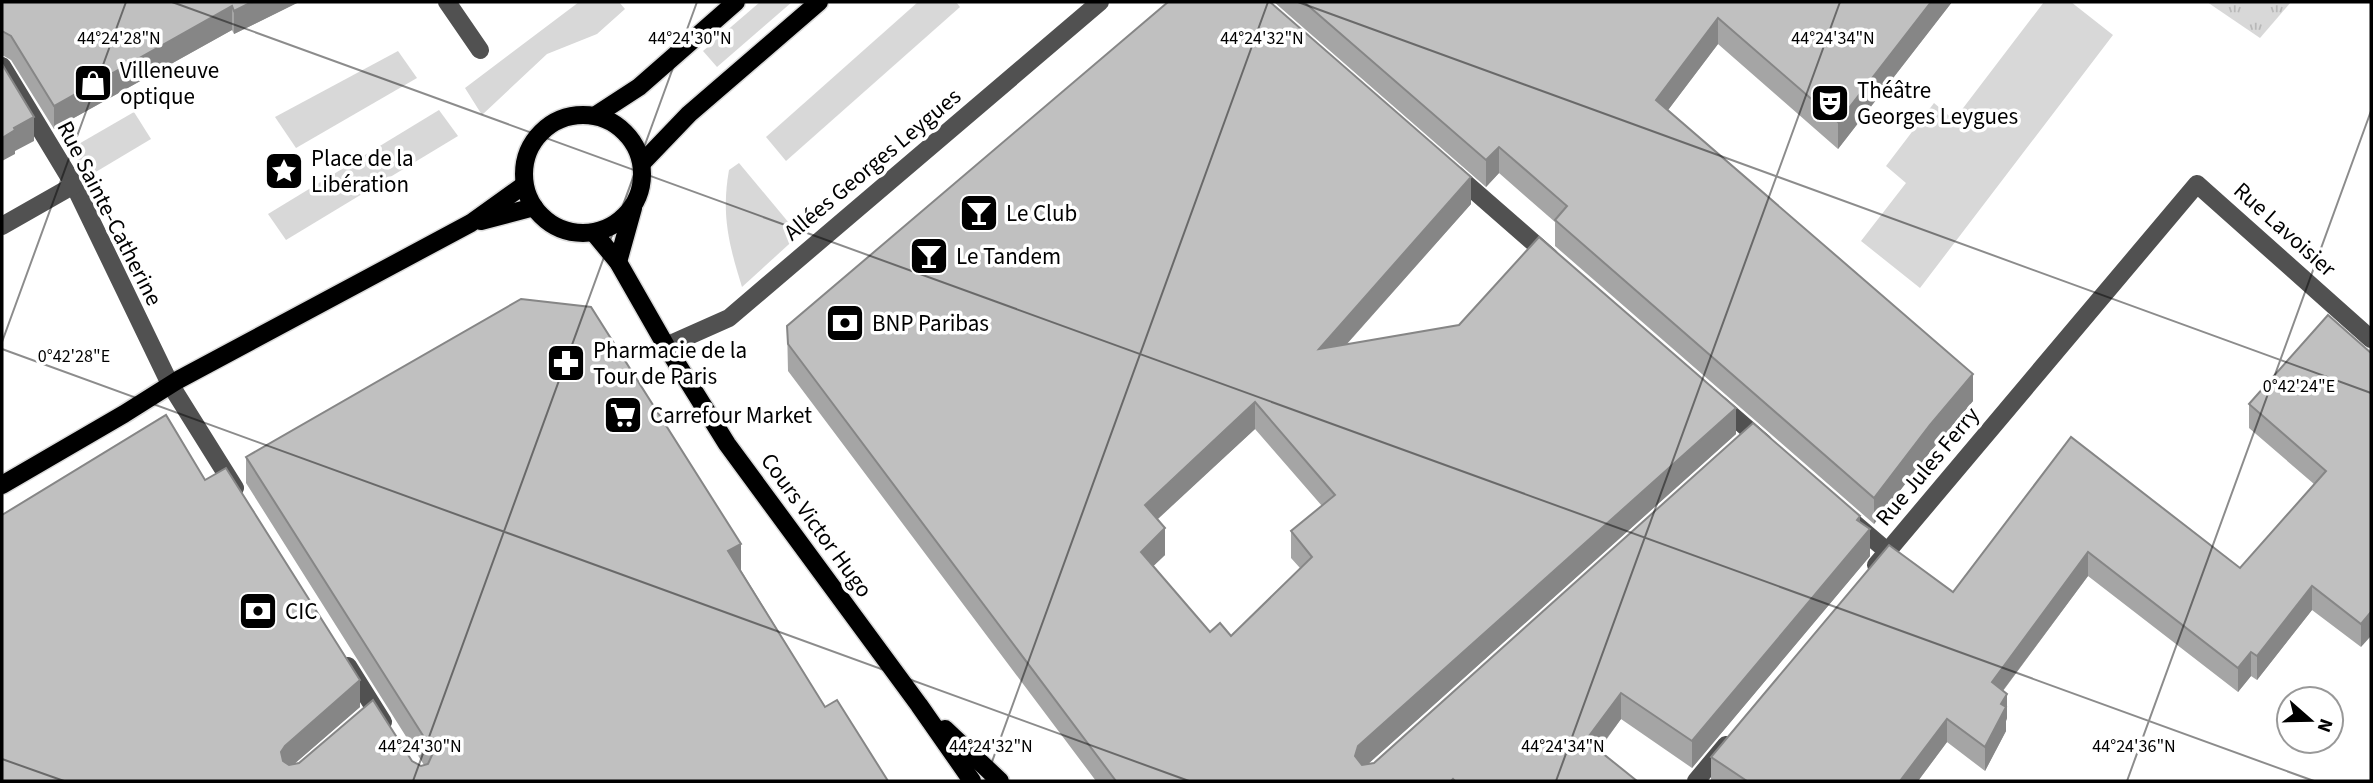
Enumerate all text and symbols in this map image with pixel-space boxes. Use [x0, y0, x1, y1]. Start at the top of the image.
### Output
text: 44°24'28"N [77, 26, 161, 51]
text: 44°24'30"N [648, 26, 732, 51]
text: 44°24'32"N [1220, 26, 1304, 51]
text: 44°24'34"N [1791, 26, 1875, 51]
place label: Villeneuve optique [120, 54, 219, 113]
shop icon: Villeneuve optique [72, 62, 114, 104]
place label: Théâtre Georges Leygues [1857, 74, 2018, 133]
street label: Allées Georges Leygues [777, 80, 968, 248]
theatre icon: Théâtre Georges Leygues [1809, 82, 1851, 124]
street label: Rue Sainte-Catherine [49, 115, 170, 311]
place label: Place de la Libération [311, 142, 414, 201]
place icon: Place de la Libération [263, 150, 305, 192]
street label: Rue Lavoisier [2226, 174, 2344, 285]
bar icon: Le Club [958, 192, 1000, 234]
place label: Le Club [1006, 197, 1077, 230]
bar icon: Le Tandem [908, 235, 950, 277]
place label: Le Tandem [956, 240, 1061, 273]
bank icon: BNP Paribas [824, 302, 866, 344]
place label: BNP Paribas [872, 307, 989, 340]
place label: Pharmacie de la Tour de Paris [593, 334, 747, 393]
pharmacy icon: Pharmacie de la Tour de Paris [545, 342, 587, 384]
text: 0°42'28"E [38, 344, 110, 369]
text: 0°42'24"E [2263, 374, 2335, 399]
supermarket icon: Carrefour Market [602, 394, 644, 436]
place label: Carrefour Market [650, 399, 812, 432]
street label: Rue Jules Ferry [1868, 399, 1987, 533]
street label: Cours Victor Hugo [753, 446, 880, 604]
bank icon: CIC [237, 590, 279, 632]
place label: CIC [285, 595, 317, 628]
north arrow [2275, 685, 2345, 755]
text: N [2310, 715, 2339, 736]
text: 44°24'30"N [378, 734, 462, 759]
text: 44°24'32"N [949, 734, 1033, 759]
text: 44°24'34"N [1521, 734, 1605, 759]
text: 44°24'36"N [2092, 734, 2176, 759]

